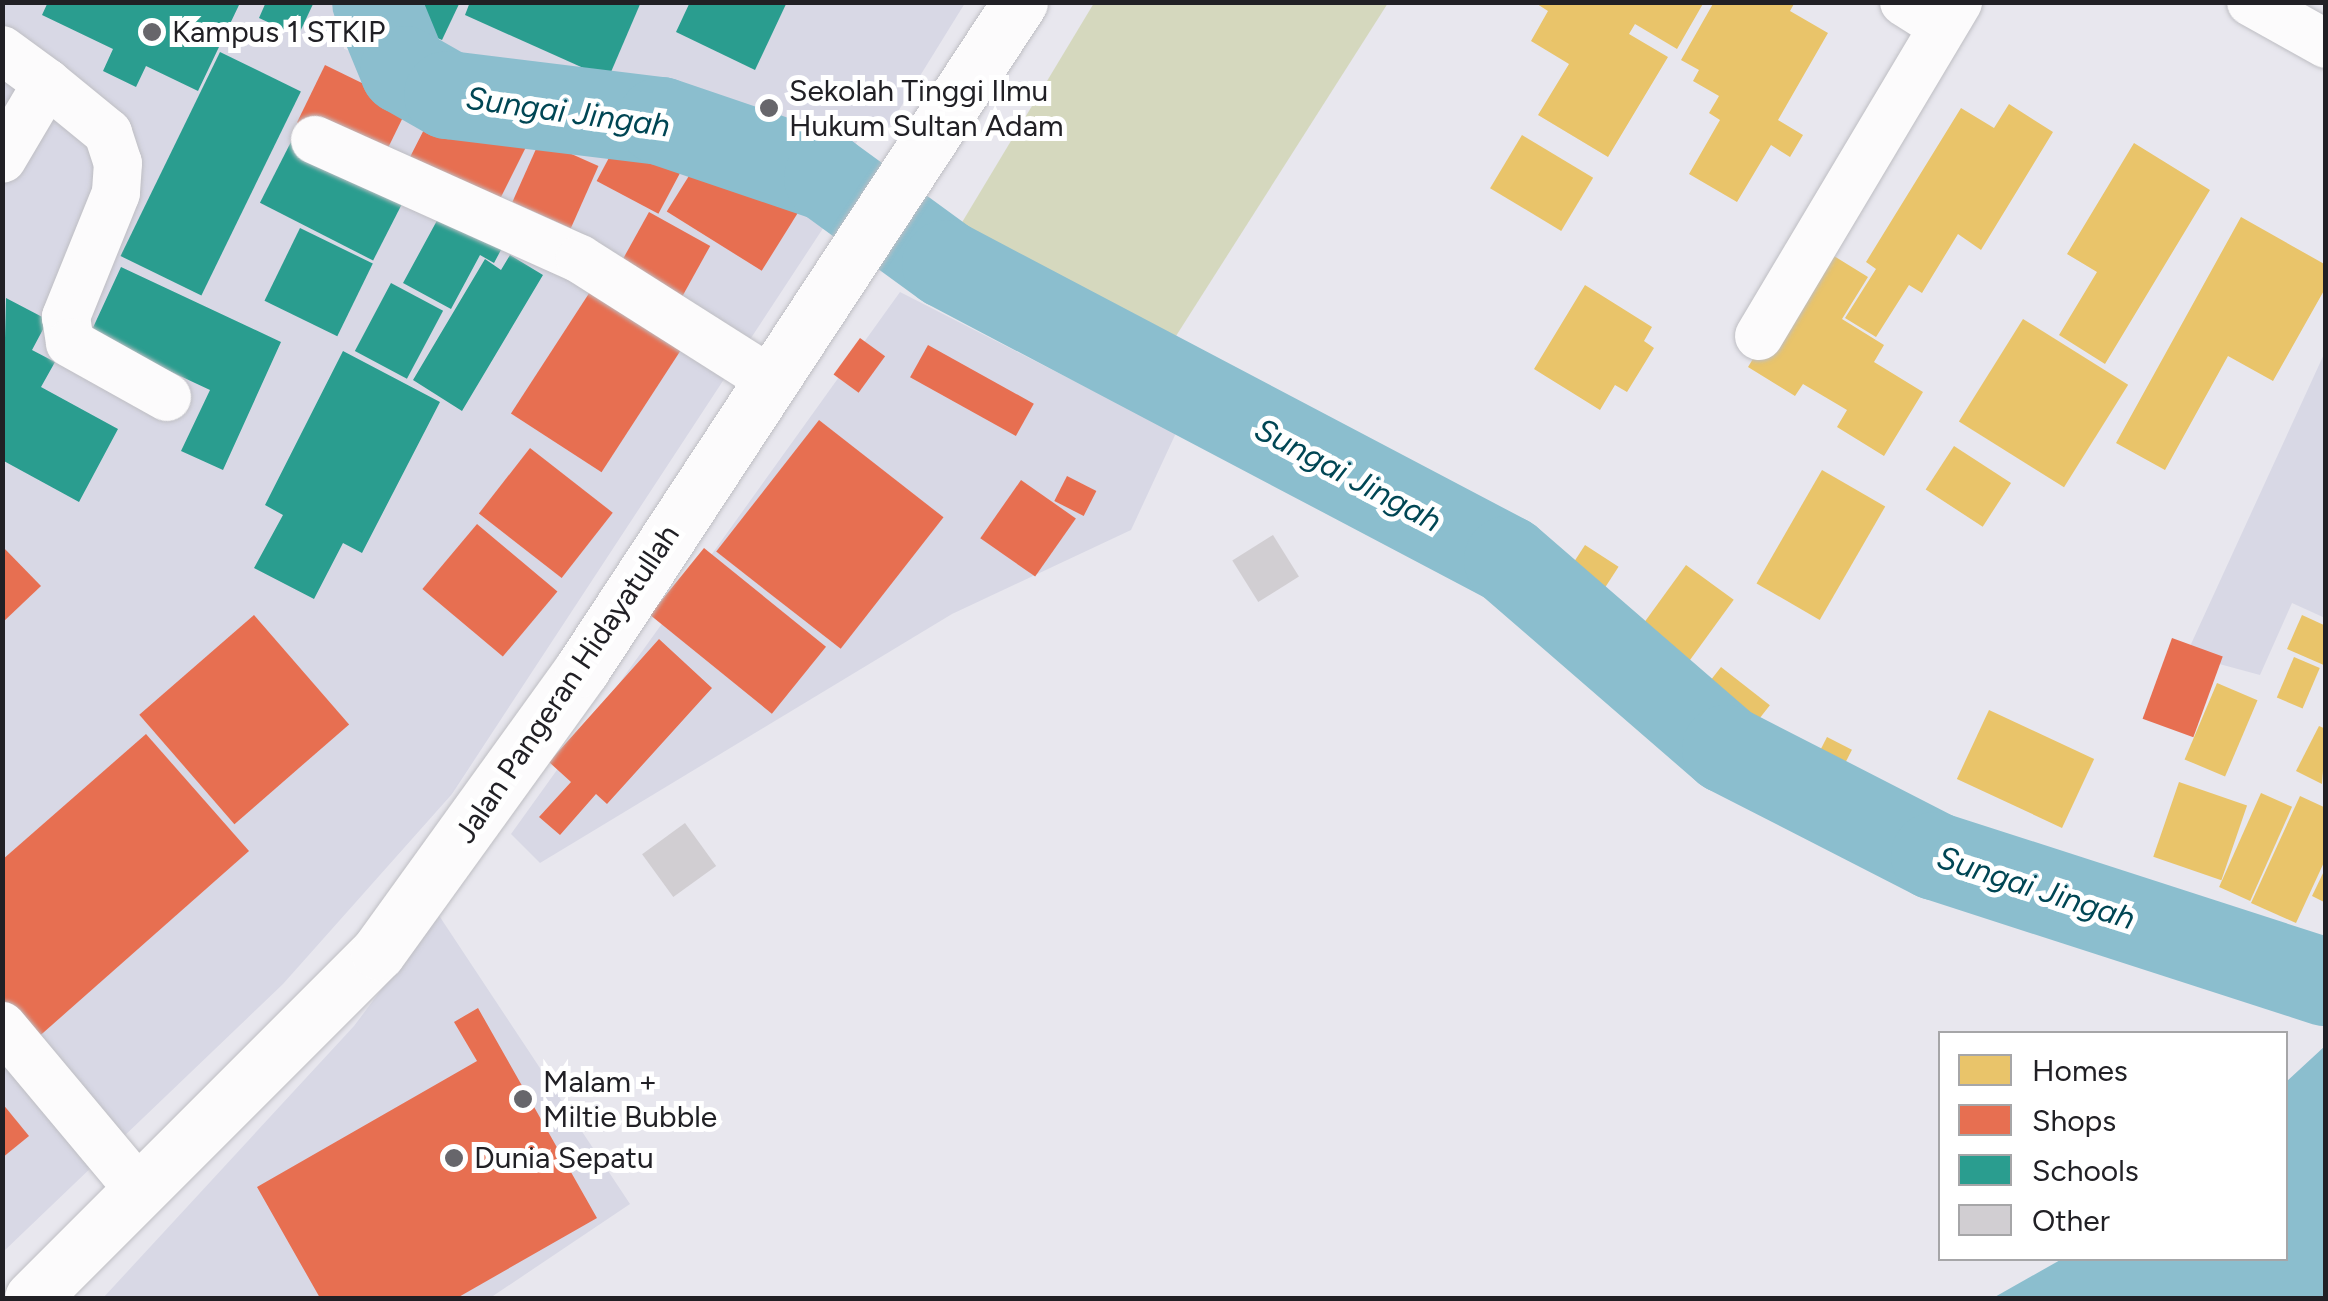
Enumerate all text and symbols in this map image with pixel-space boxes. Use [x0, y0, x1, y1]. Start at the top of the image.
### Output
place label: Kampus 1 STKIP [172, 14, 385, 50]
marker: Kampus 1 STKIP [141, 21, 163, 43]
place label: Sekolah Tinggi Ilmu Hukum Sultan Adam [789, 73, 1063, 144]
water label: Sungai Jingah [464, 79, 672, 145]
marker: Sekolah Tinggi Ilmu Hukum Sultan Adam [758, 97, 780, 119]
water label: Sungai Jingah [1248, 410, 1448, 540]
street label: Jalan Pangeran Hidayatullah [447, 518, 687, 850]
water label: Sungai Jingah [1932, 838, 2140, 938]
legend [1938, 1031, 2288, 1261]
text: Homes [2032, 1052, 2128, 1089]
place label: Malam + Miltie Bubble [543, 1064, 717, 1134]
marker: Malam + Miltie Bubble [512, 1088, 534, 1110]
text: Shops [2032, 1102, 2116, 1139]
place label: Dunia Sepatu [474, 1140, 654, 1176]
marker: Dunia Sepatu [443, 1147, 465, 1169]
text: Schools [2032, 1152, 2139, 1189]
text: Other [2032, 1202, 2110, 1239]

